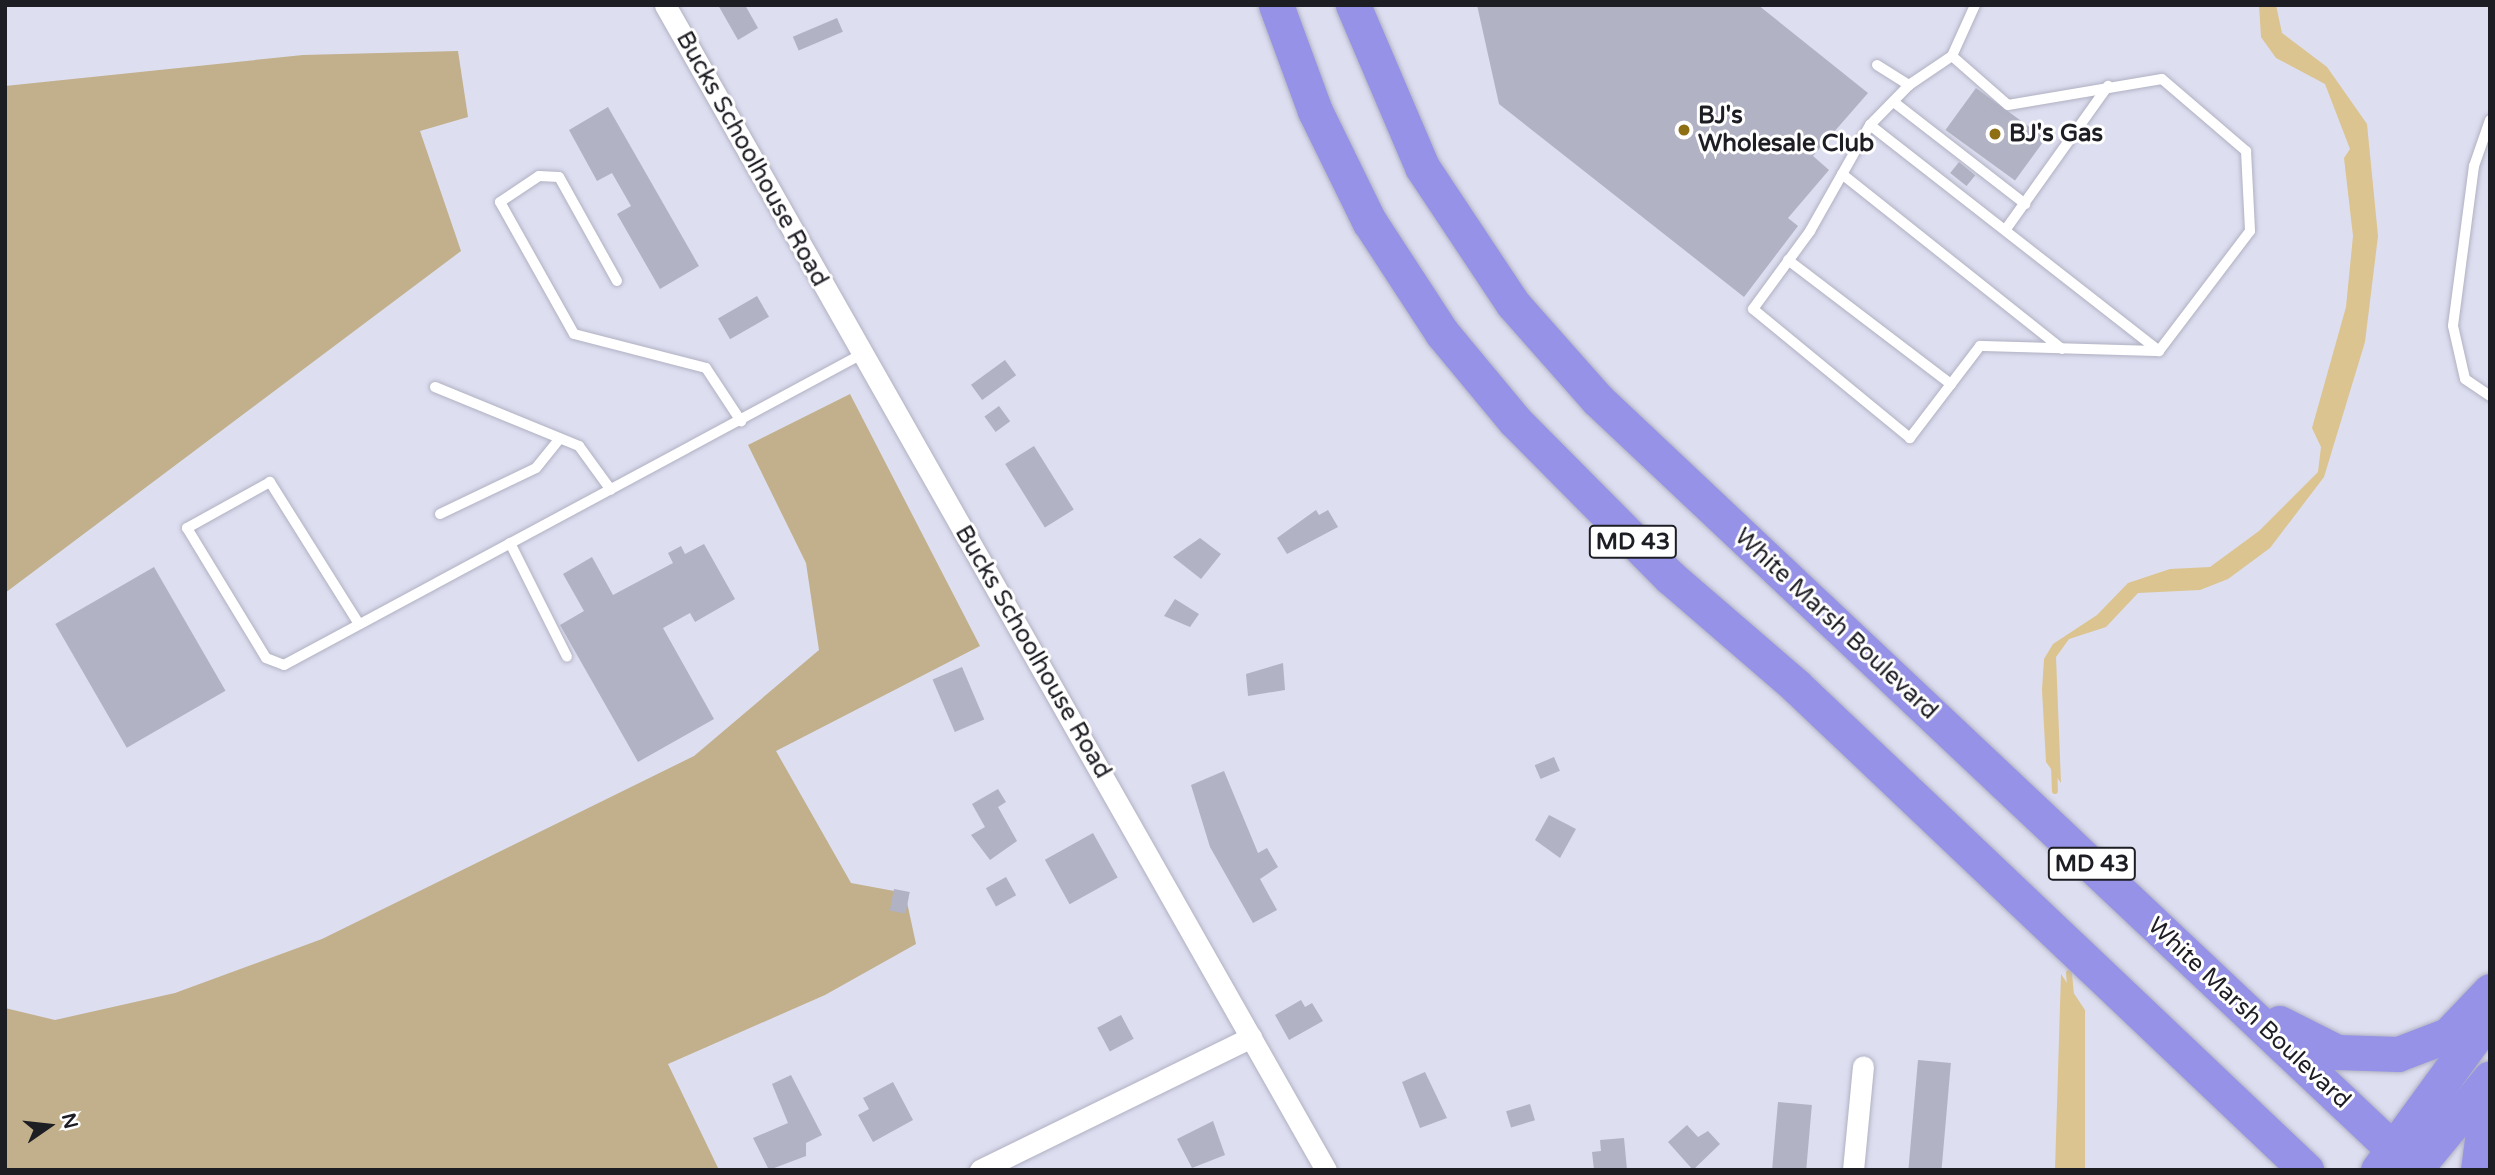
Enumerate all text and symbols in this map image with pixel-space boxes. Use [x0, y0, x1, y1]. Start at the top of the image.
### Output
street label: Bucks Schoolhouse Road [670, 26, 834, 292]
place label: BJ's Wholesale Club [1698, 102, 1874, 158]
place label: BJ's Gas [2009, 120, 2103, 148]
marker: BJ's Wholesale Club [1676, 122, 1692, 138]
marker: BJ's Gas [1987, 126, 2003, 142]
street label: Bucks Schoolhouse Road [949, 520, 1117, 784]
road number: MD 43 [1588, 522, 1678, 562]
street label: White Marsh Boulevard [1728, 522, 1944, 726]
road number: MD 43 [2046, 844, 2138, 884]
street label: White Marsh Boulevard [2141, 911, 2357, 1115]
north arrow [14, 1091, 84, 1161]
text: N [57, 1111, 82, 1131]

